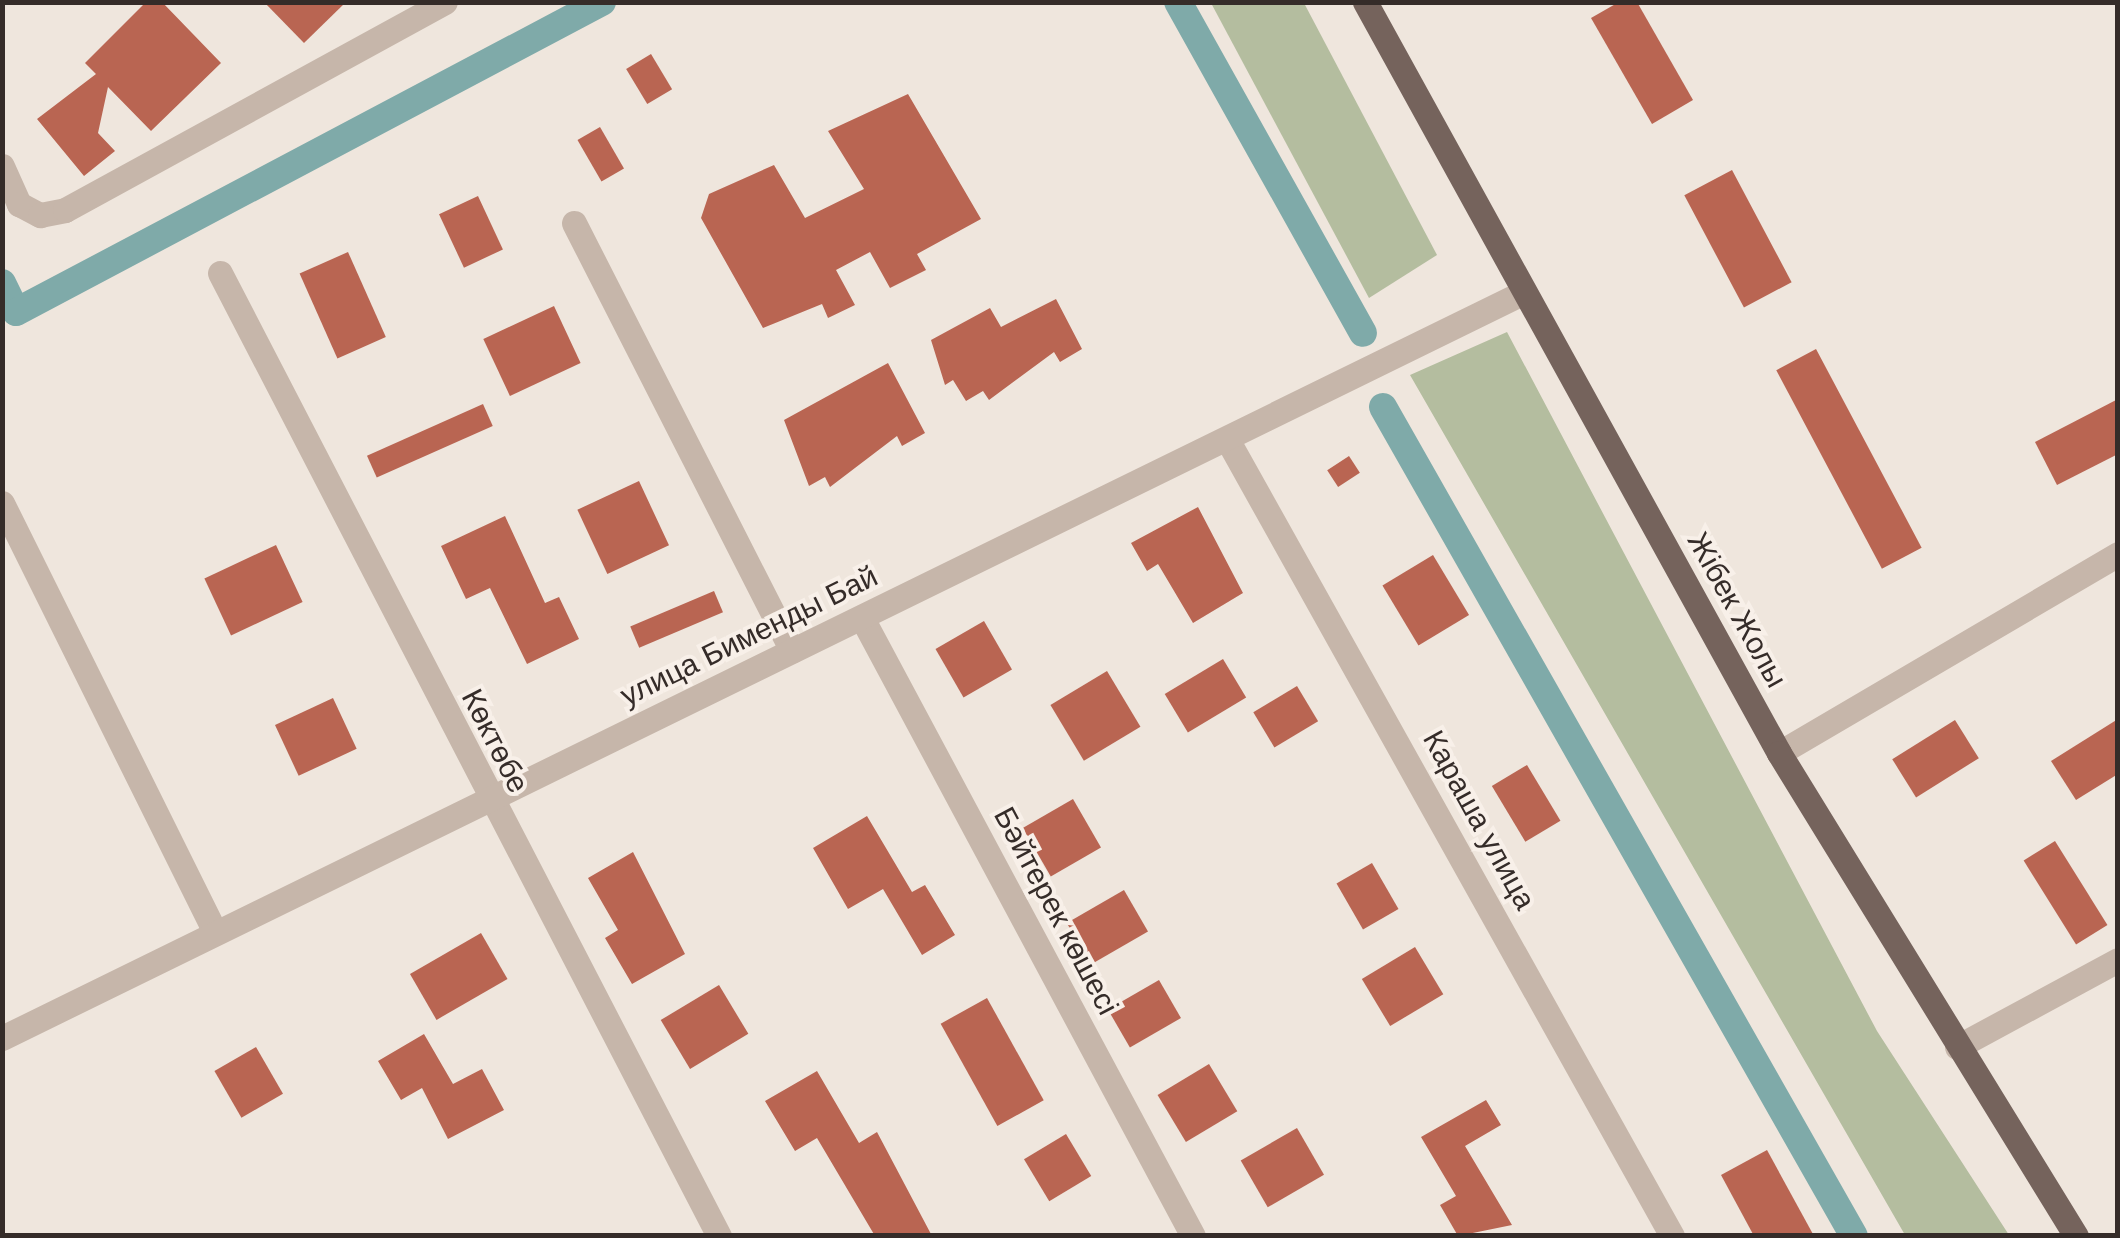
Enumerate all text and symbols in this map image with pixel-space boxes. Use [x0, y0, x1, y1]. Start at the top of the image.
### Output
street label: Жібек Жолы [1680, 526, 1794, 694]
street label: улица Бименды Бай [615, 558, 883, 714]
street label: Көктөбе [454, 683, 536, 799]
street label: Караша улица [1415, 724, 1543, 916]
street label: Бәйтерек көшесі [986, 801, 1126, 1021]

